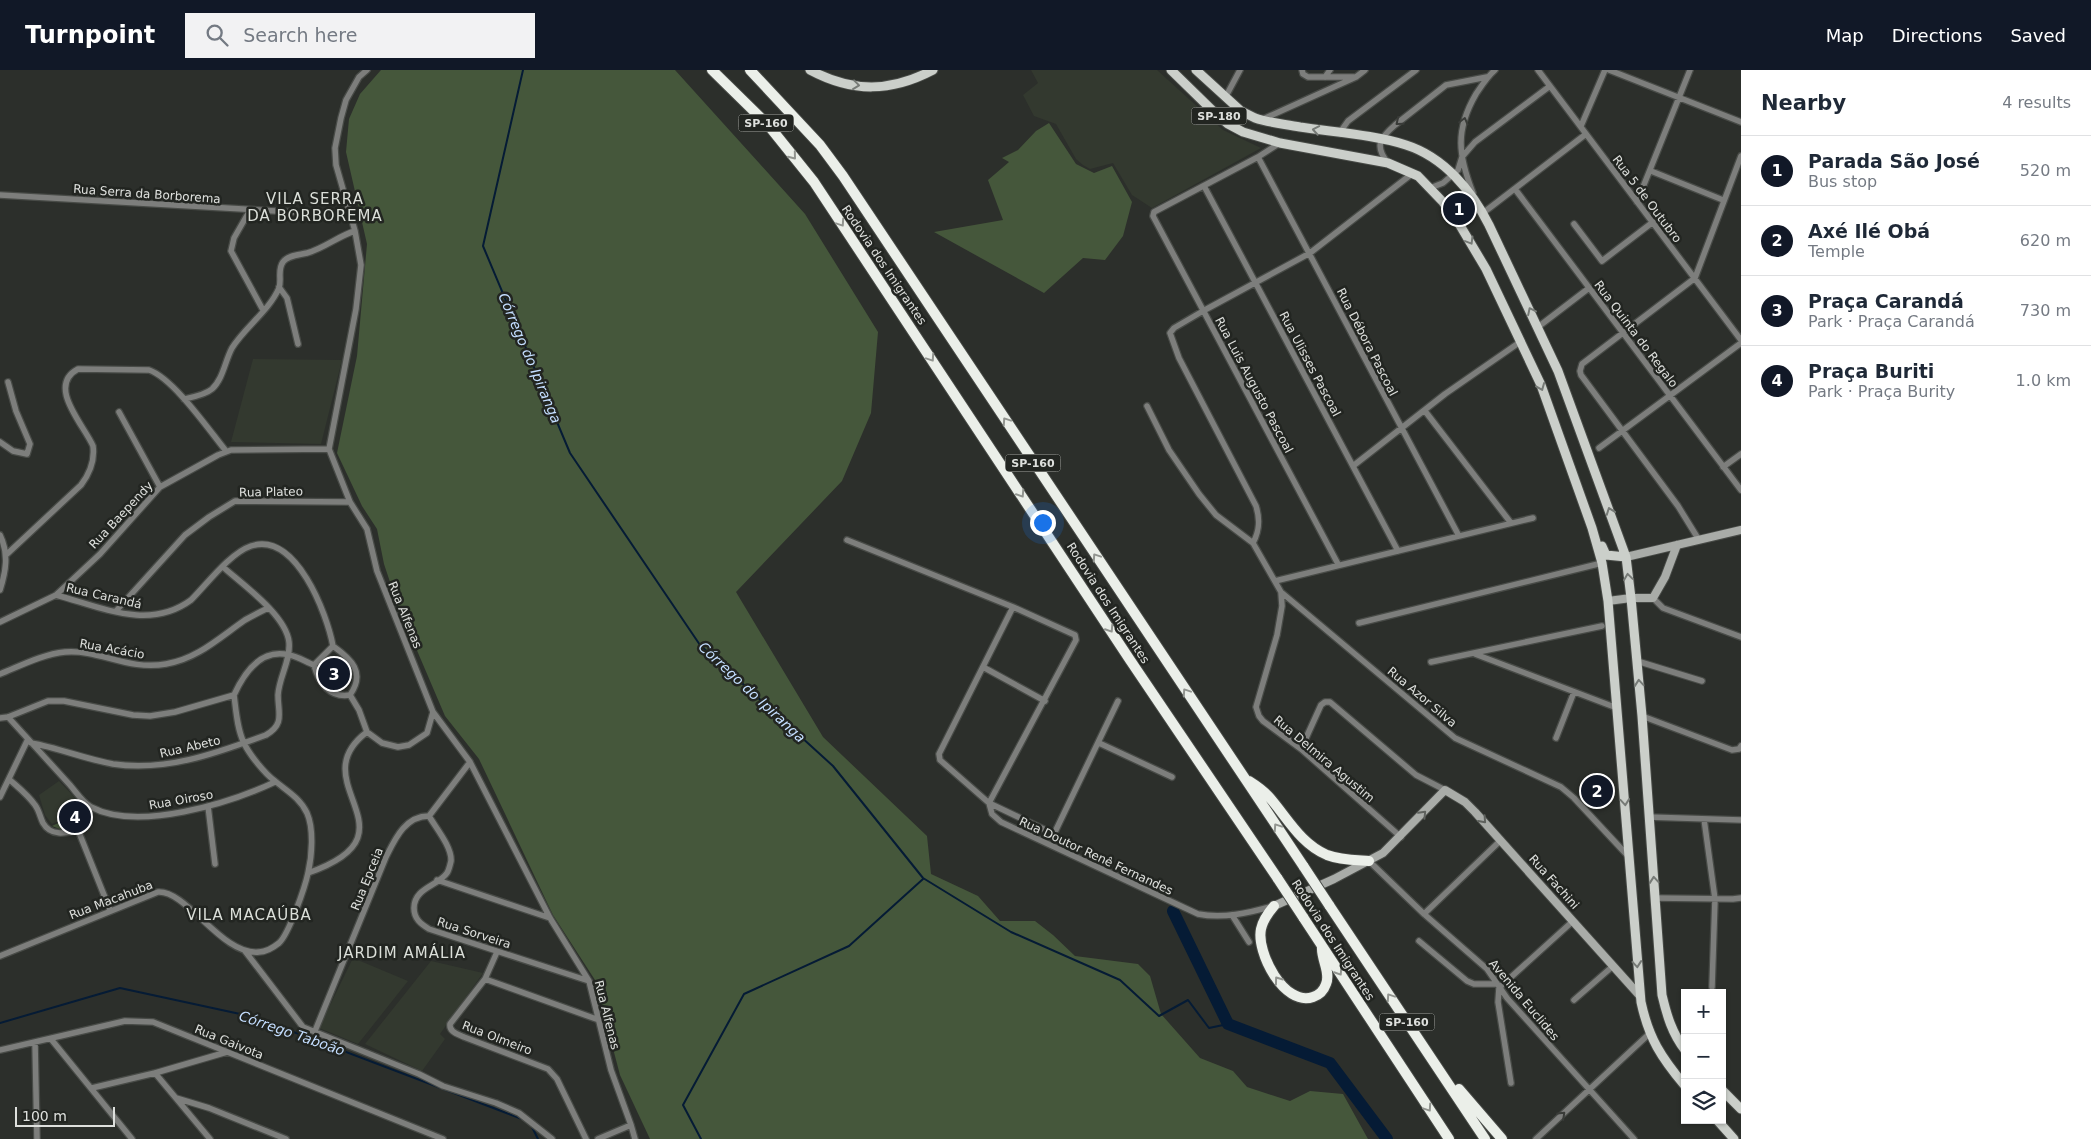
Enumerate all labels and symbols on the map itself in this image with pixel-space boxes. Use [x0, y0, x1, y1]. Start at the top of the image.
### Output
one-way arrow [852, 79, 860, 90]
road number: SP-180 [1192, 107, 1246, 124]
road number: SP-160 [738, 114, 794, 132]
one-way arrow [1396, 116, 1405, 124]
one-way arrow [1458, 117, 1469, 126]
one-way arrow [1311, 125, 1320, 135]
one-way arrow [788, 150, 796, 159]
street label: Rua 5 de Outubro [1610, 153, 1684, 245]
street label: Rua Serra da Borborema [73, 182, 221, 206]
district label: VILA SERRA DA BORBOREMA [247, 190, 383, 225]
pin: 1 [1443, 190, 1475, 228]
street label: Rodovia dos Imigrantes [839, 203, 929, 327]
one-way arrow [835, 217, 844, 226]
one-way arrow [1463, 236, 1473, 245]
street label: Rua Quinta do Regalo [1591, 278, 1681, 390]
street label: Rua Débora Pascoal [1334, 286, 1400, 398]
water label: Córrego do Ipiranga [495, 291, 565, 425]
one-way arrow [1526, 307, 1537, 316]
street label: Rua Ulisses Pascoal [1276, 309, 1344, 419]
street label: Rua Luis Augusto Pascoal [1212, 315, 1296, 455]
one-way arrow [925, 352, 934, 362]
one-way arrow [1535, 382, 1545, 391]
one-way arrow [1002, 418, 1012, 427]
road number: SP-160 [1006, 454, 1060, 472]
street label: Rua Baependy [86, 478, 156, 552]
street label: Rua Plateo [239, 484, 303, 500]
one-way arrow [1014, 488, 1024, 497]
one-way arrow [1606, 507, 1616, 516]
your location [1030, 510, 1056, 536]
street label: Rodovia dos Imigrantes [1064, 540, 1152, 666]
one-way arrow [1093, 553, 1102, 562]
one-way arrow [1624, 573, 1634, 582]
street label: Rua Alfenas [385, 579, 425, 651]
street label: Rua Carandá [65, 580, 143, 612]
one-way arrow [1104, 624, 1113, 633]
street label: Rua Acácio [78, 636, 146, 662]
water label: Córrego do Ipiranga [695, 638, 809, 746]
pin: 3 [318, 655, 350, 693]
street label: Rua Azor Silva [1385, 664, 1459, 730]
one-way arrow [1634, 679, 1645, 687]
one-way arrow [1183, 688, 1192, 697]
street label: Rua Delmira Agustim [1271, 713, 1377, 805]
street label: Rua Abeto [158, 733, 222, 761]
pin: 2 [1581, 772, 1613, 810]
street label: Rua Oiroso [148, 787, 214, 813]
pin: 4 [59, 798, 91, 836]
one-way arrow [1619, 798, 1630, 806]
one-way arrow [1417, 810, 1426, 819]
street label: Rua Doutor Renê Fernandes [1017, 814, 1175, 898]
one-way arrow [1477, 815, 1486, 824]
one-way arrow [1273, 823, 1283, 832]
street label: Rua Epceia [348, 846, 386, 912]
street label: Rua Fachini [1526, 852, 1582, 912]
one-way arrow [1648, 876, 1659, 884]
street label: Rodovia dos Imigrantes [1289, 877, 1377, 1003]
street label: Rua Macahuba [67, 878, 155, 922]
district label: VILA MACAÚBA [186, 905, 312, 924]
street label: Rua Sorveira [435, 915, 513, 951]
district label: JARDIM AMÁLIA [337, 943, 466, 962]
street label: Avenida Euclides [1486, 957, 1562, 1043]
one-way arrow [1632, 960, 1643, 968]
one-way arrow [1333, 967, 1342, 976]
one-way arrow [1275, 976, 1284, 986]
street label: Rua Alfenas [592, 979, 622, 1051]
one-way arrow [1387, 993, 1396, 1002]
water label: Córrego Taboão [237, 1007, 347, 1059]
road number: SP-160 [1380, 1014, 1434, 1030]
street label: Rua Olmeiro [460, 1018, 534, 1058]
street label: Rua Gaivota [193, 1022, 265, 1062]
one-way arrow [1422, 1102, 1431, 1112]
scale bar [15, 1104, 115, 1127]
one-way arrow [1557, 1111, 1566, 1120]

